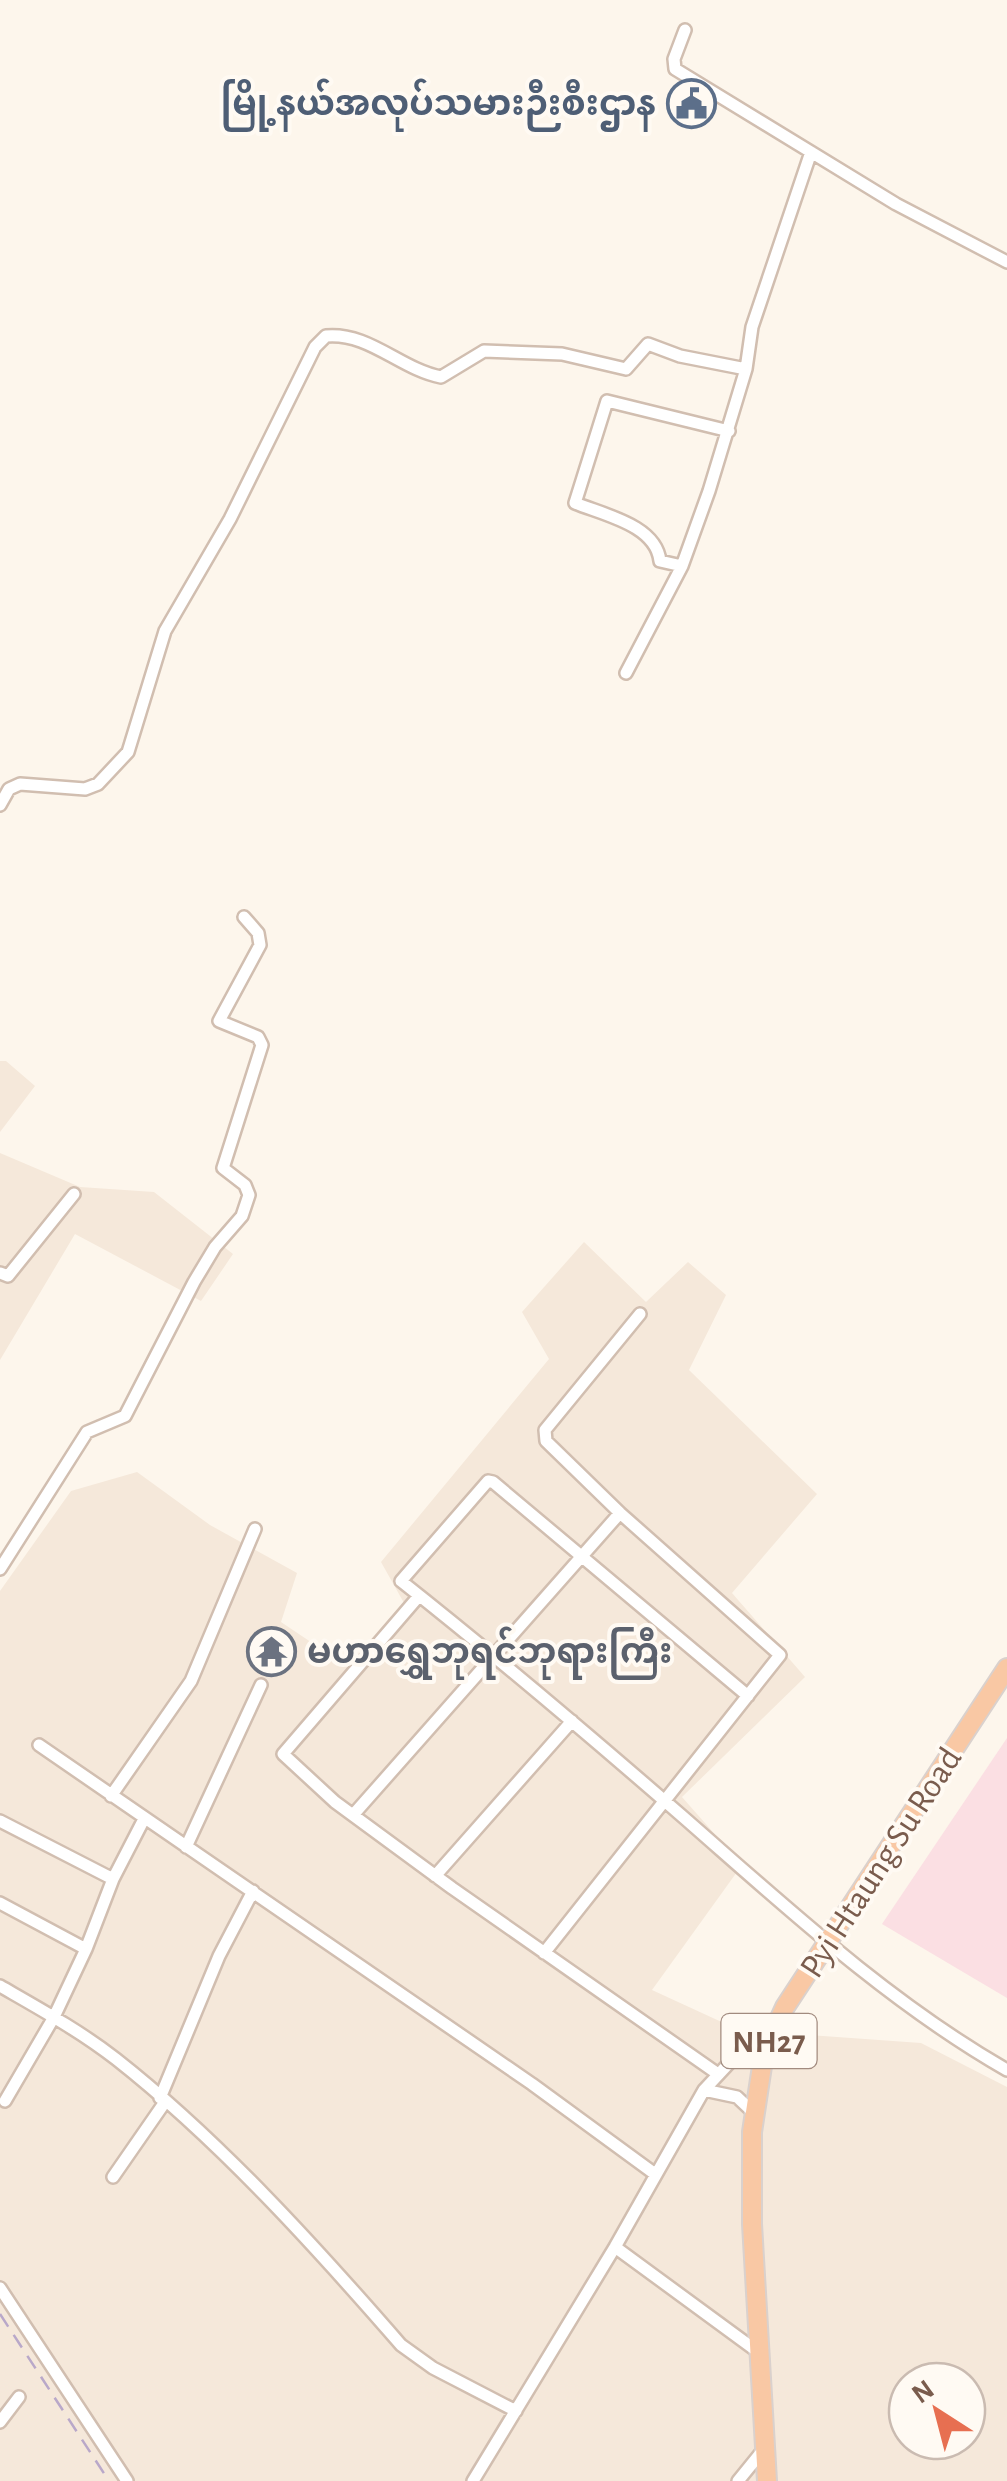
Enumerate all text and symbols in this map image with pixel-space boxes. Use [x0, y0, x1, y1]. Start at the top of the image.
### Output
public building icon: မြို့နယ်အလုပ်သမားဉီးစီးဌာန [665, 77, 717, 129]
place label: မြို့နယ်အလုပ်သမားဉီးစီးဌာန [221, 78, 656, 132]
temple icon: မဟာရွှေဘုရင်ဘုရားကြီး [246, 1625, 298, 1677]
place label: မဟာရွှေဘုရင်ဘုရားကြီး [307, 1626, 672, 1680]
street label: Pyi Htaung Su Road [794, 1742, 968, 1984]
road number: NH27 [722, 2014, 816, 2068]
north arrow [887, 2361, 987, 2461]
text: N [907, 2375, 940, 2409]

